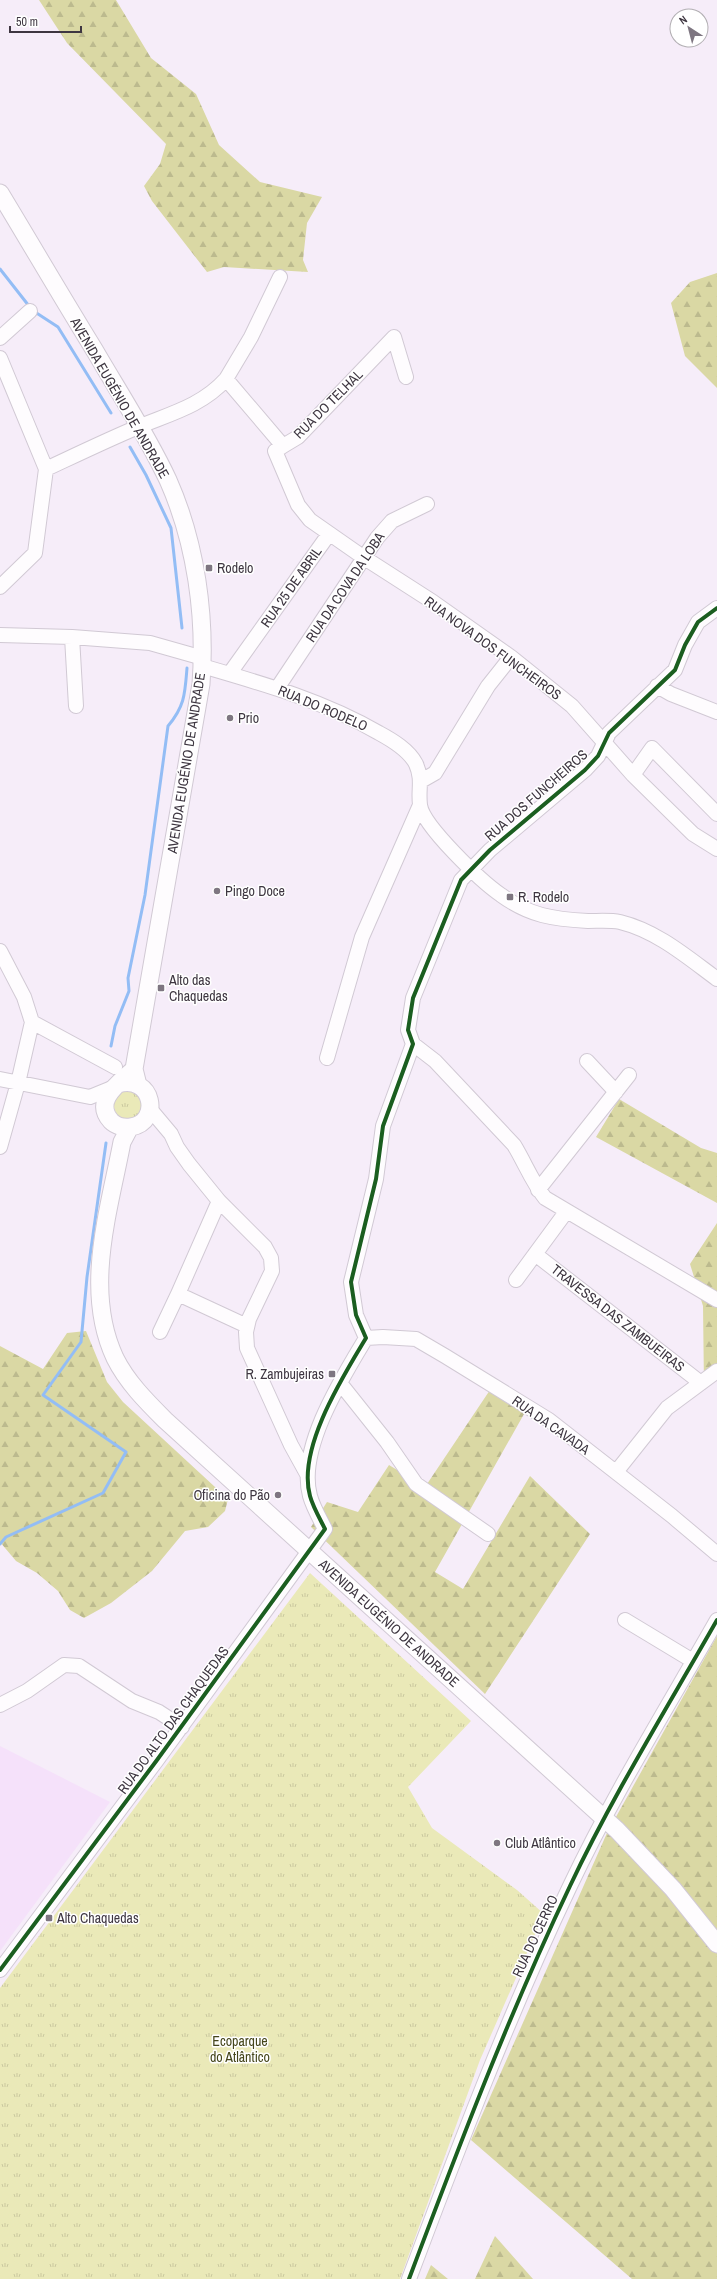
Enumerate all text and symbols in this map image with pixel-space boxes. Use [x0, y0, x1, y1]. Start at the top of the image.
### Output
scale bar [10, 8, 81, 34]
north arrow [669, 8, 709, 48]
text: N [676, 12, 690, 27]
text: 50 m [16, 14, 38, 30]
street label: AVENIDA EUGÉNIO DE ANDRADE [66, 313, 174, 482]
street label: RUA DO TELHAL [290, 365, 367, 442]
street label: RUA DA COVA DA LOBA [302, 528, 389, 645]
street label: RUA 25 DE ABRIL [257, 543, 326, 631]
place label: Rodelo [217, 559, 253, 577]
marker: Rodelo [204, 563, 214, 573]
street label: RUA NOVA DOS FUNCHEIROS [421, 592, 565, 704]
street label: AVENIDA EUGÉNIO DE ANDRADE [163, 671, 209, 856]
street label: RUA DO RODELO [275, 681, 371, 735]
place label: Prio [238, 709, 259, 727]
marker: Prio [225, 713, 235, 723]
street label: RUA DOS FUNCHEIROS [481, 745, 592, 845]
place label: Pingo Doce [225, 882, 285, 900]
marker: Pingo Doce [212, 886, 222, 896]
place label: R. Rodelo [518, 888, 569, 906]
marker: R. Rodelo [505, 892, 515, 902]
place label: Alto das Chaquedas [168, 971, 228, 1005]
marker: Alto das Chaquedas [156, 983, 166, 993]
street label: TRAVESSA DAS ZAMBUEIRAS [548, 1260, 689, 1376]
place label: R. Zambujeiras [246, 1365, 324, 1383]
marker: R. Zambujeiras [327, 1369, 337, 1379]
street label: RUA DA CAVADA [509, 1392, 594, 1459]
place label: Oficina do Pão [193, 1486, 270, 1504]
marker: Oficina do Pão [273, 1490, 283, 1500]
street label: AVENIDA EUGÉNIO DE ANDRADE [314, 1554, 463, 1691]
street label: RUA DO ALTO DAS CHAQUEDAS [113, 1642, 233, 1797]
place label: Club Atlântico [505, 1834, 576, 1852]
marker: Club Atlântico [492, 1838, 502, 1848]
street label: RUA DO CERRO [508, 1892, 562, 1980]
place label: Alto Chaquedas [56, 1909, 139, 1927]
marker: Alto Chaquedas [44, 1913, 54, 1923]
park label: Ecoparque do Atlântico [210, 2032, 270, 2066]

